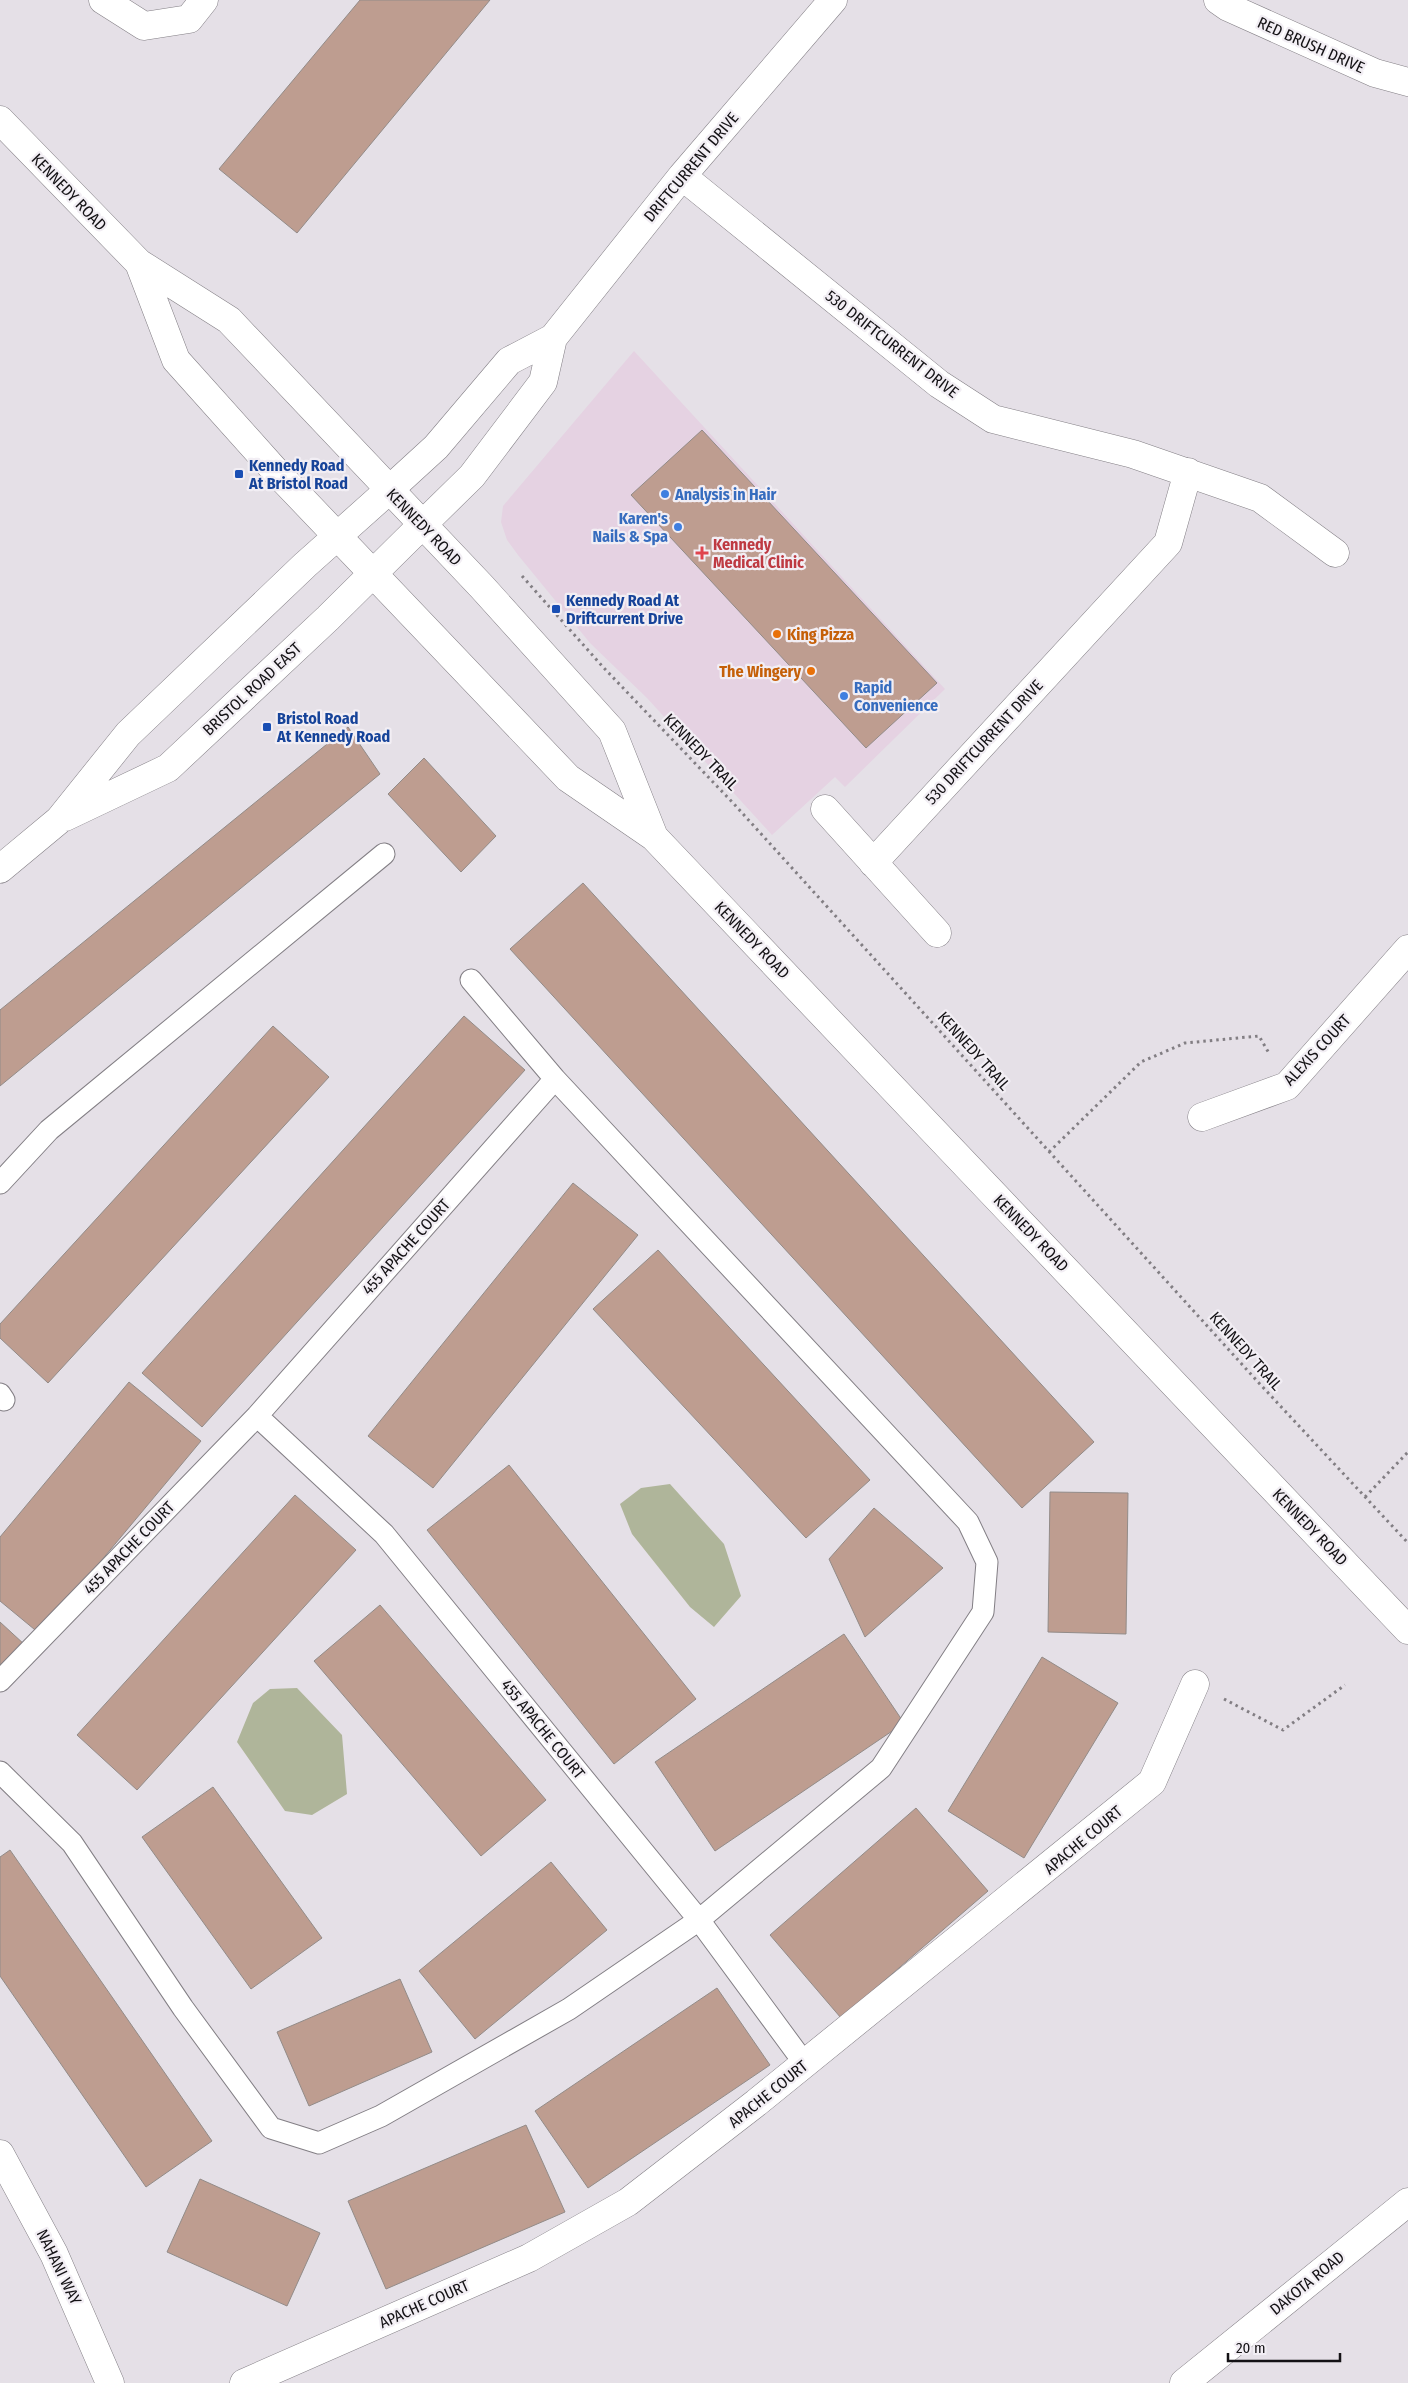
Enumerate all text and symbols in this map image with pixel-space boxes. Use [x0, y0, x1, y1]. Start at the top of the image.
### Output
street label: RED BRUSH DRIVE [1255, 13, 1367, 77]
street label: DRIFTCURRENT DRIVE [640, 108, 742, 226]
street label: KENNEDY ROAD [28, 150, 110, 234]
street label: 530 DRIFTCURRENT DRIVE [822, 286, 962, 402]
place label: Kennedy Road At Bristol Road [248, 456, 348, 493]
marker: Kennedy Road At Bristol Road [233, 468, 245, 480]
street label: KENNEDY ROAD [383, 485, 465, 569]
place label: Analysis in Hair [674, 485, 777, 504]
marker: Analysis in Hair [659, 488, 671, 500]
place label: Karen's Nails & Spa [592, 509, 668, 546]
marker: Karen's Nails & Spa [672, 521, 684, 533]
place label: Kennedy Medical Clinic [713, 535, 804, 572]
marker: Kennedy Medical Clinic [695, 546, 709, 560]
place label: Kennedy Road At Driftcurrent Drive [566, 591, 683, 628]
marker: Kennedy Road At Driftcurrent Drive [550, 603, 562, 615]
place label: King Pizza [787, 625, 854, 644]
marker: King Pizza [771, 628, 783, 640]
street label: BRISTOL ROAD EAST [199, 638, 306, 740]
place label: The Wingery [719, 662, 801, 681]
marker: The Wingery [805, 665, 817, 677]
street label: 530 DRIFTCURRENT DRIVE [921, 676, 1047, 808]
place label: Rapid Convenience [854, 678, 938, 715]
marker: Rapid Convenience [838, 690, 850, 702]
place label: Bristol Road At Kennedy Road [276, 709, 390, 746]
street label: KENNEDY TRAIL [660, 710, 742, 794]
marker: Bristol Road At Kennedy Road [261, 721, 273, 733]
street label: KENNEDY ROAD [711, 898, 793, 982]
street label: KENNEDY TRAIL [934, 1008, 1014, 1094]
street label: ALEXIS COURT [1279, 1010, 1355, 1089]
street label: KENNEDY ROAD [990, 1191, 1072, 1275]
street label: 455 APACHE COURT [358, 1195, 454, 1299]
street label: KENNEDY TRAIL [1206, 1308, 1286, 1394]
street label: KENNEDY ROAD [1269, 1485, 1351, 1569]
street label: 455 APACHE COURT [80, 1497, 179, 1599]
street label: 455 APACHE COURT [497, 1676, 589, 1783]
street label: APACHE COURT [1040, 1801, 1126, 1878]
street label: APACHE COURT [725, 2056, 812, 2132]
street label: NAHANI WAY [33, 2226, 85, 2308]
street label: DAKOTA ROAD [1266, 2247, 1348, 2319]
street label: APACHE COURT [376, 2276, 472, 2332]
scale bar [1228, 2330, 1340, 2362]
text: 20 m [1236, 2339, 1266, 2357]

